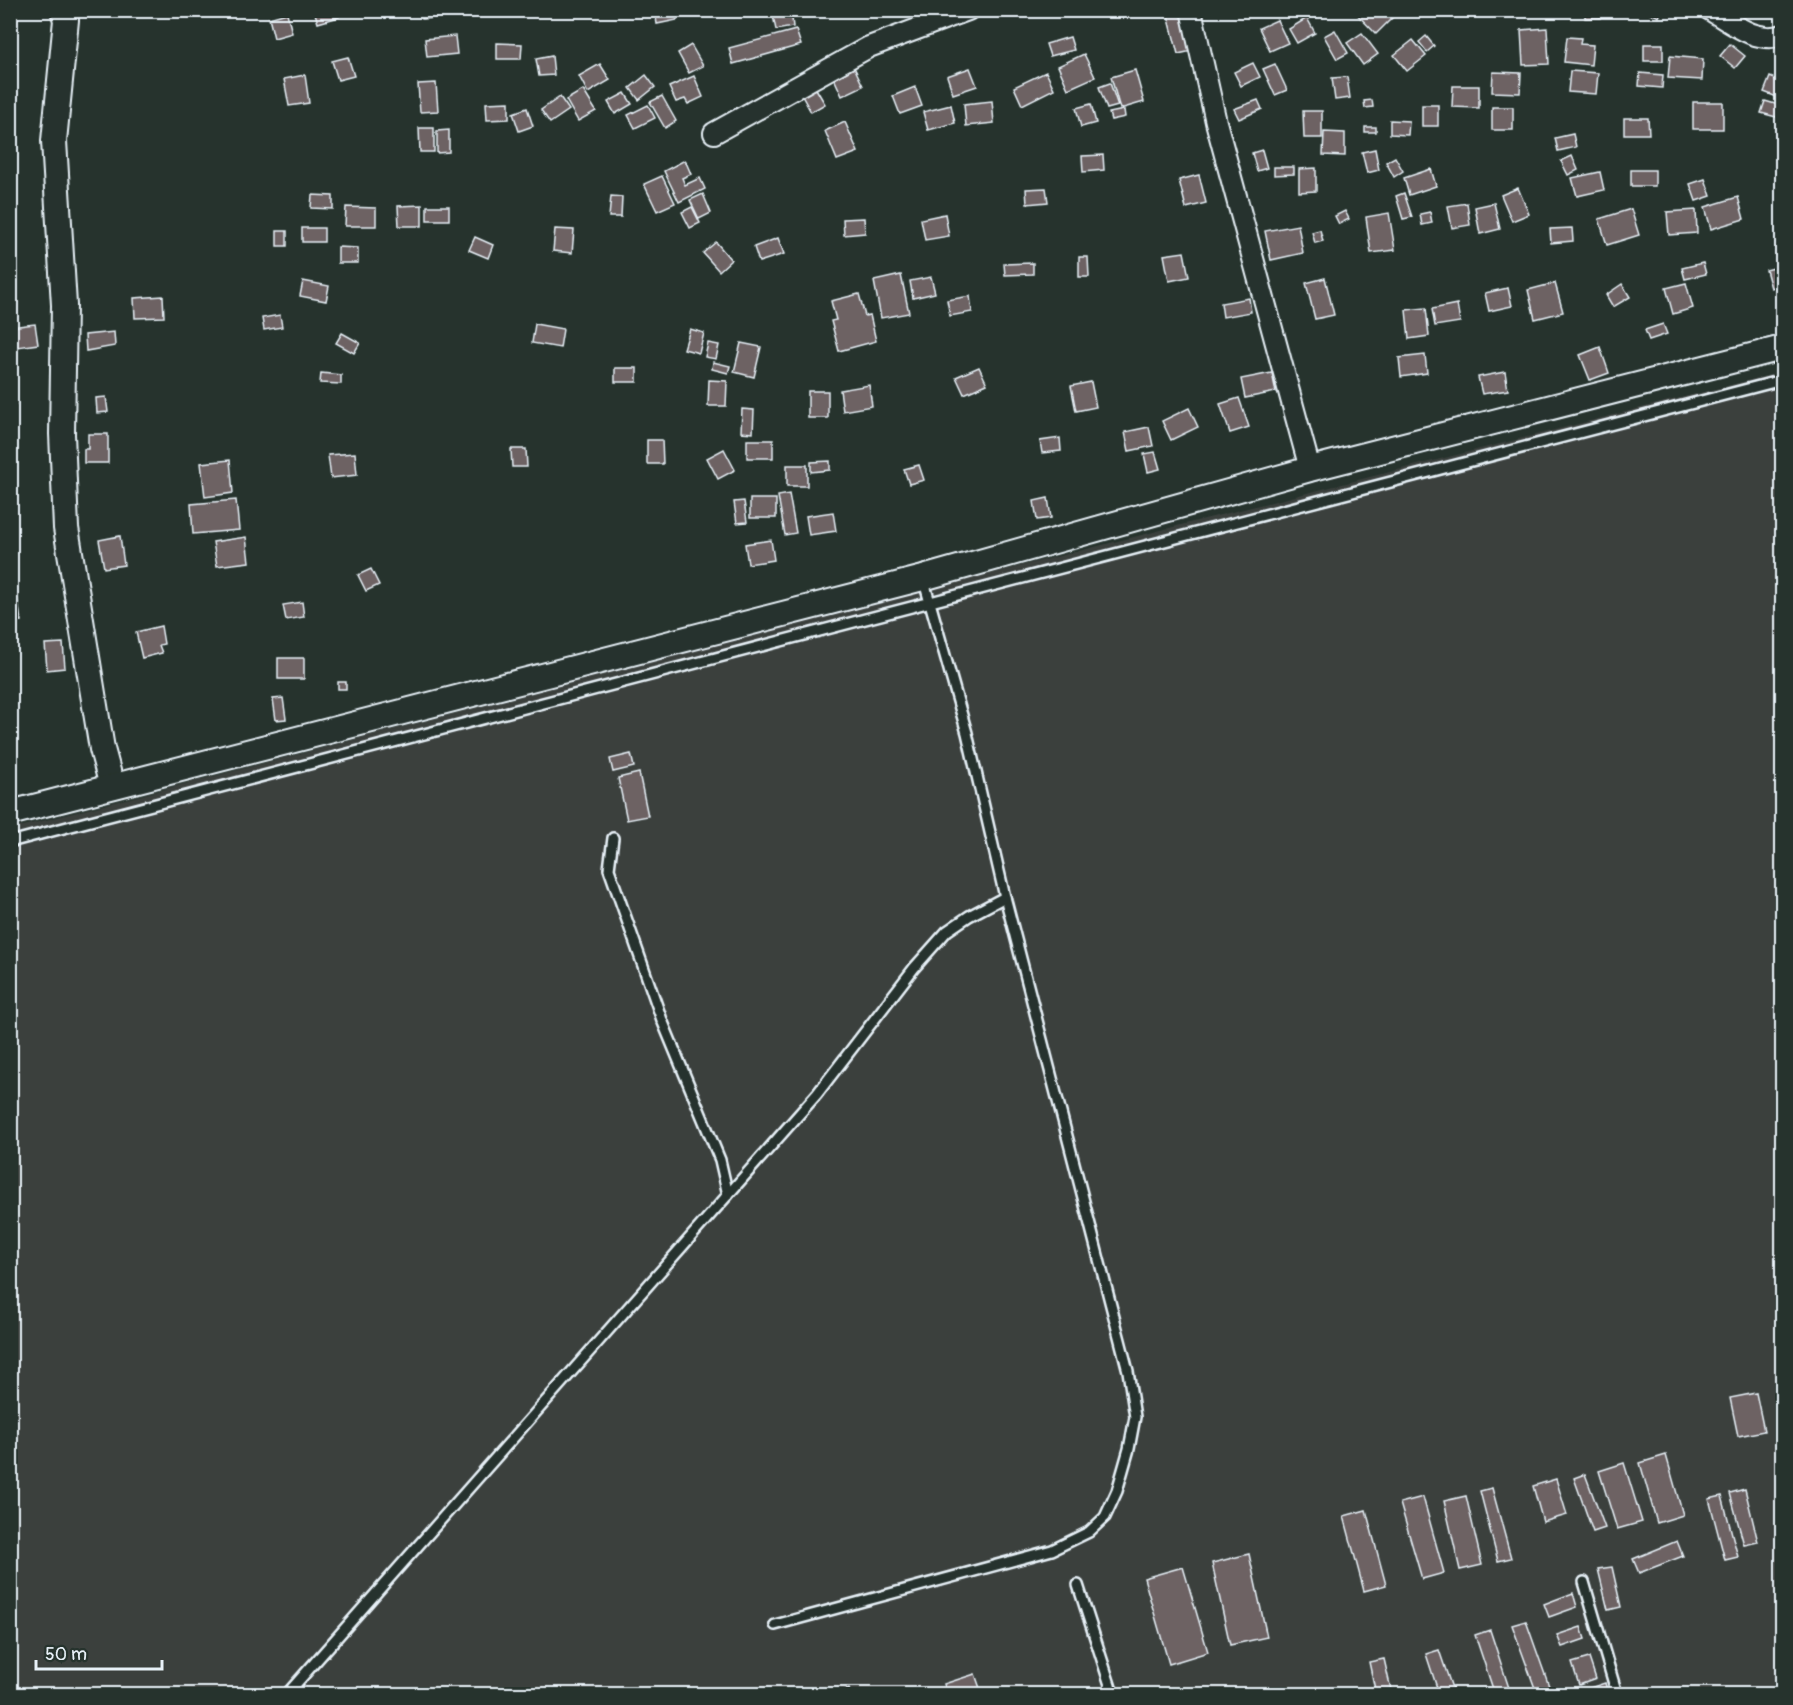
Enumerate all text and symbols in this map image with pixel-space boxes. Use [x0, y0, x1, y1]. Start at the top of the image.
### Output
scale bar [36, 1633, 162, 1671]
text: 50 m [45, 1643, 87, 1666]

